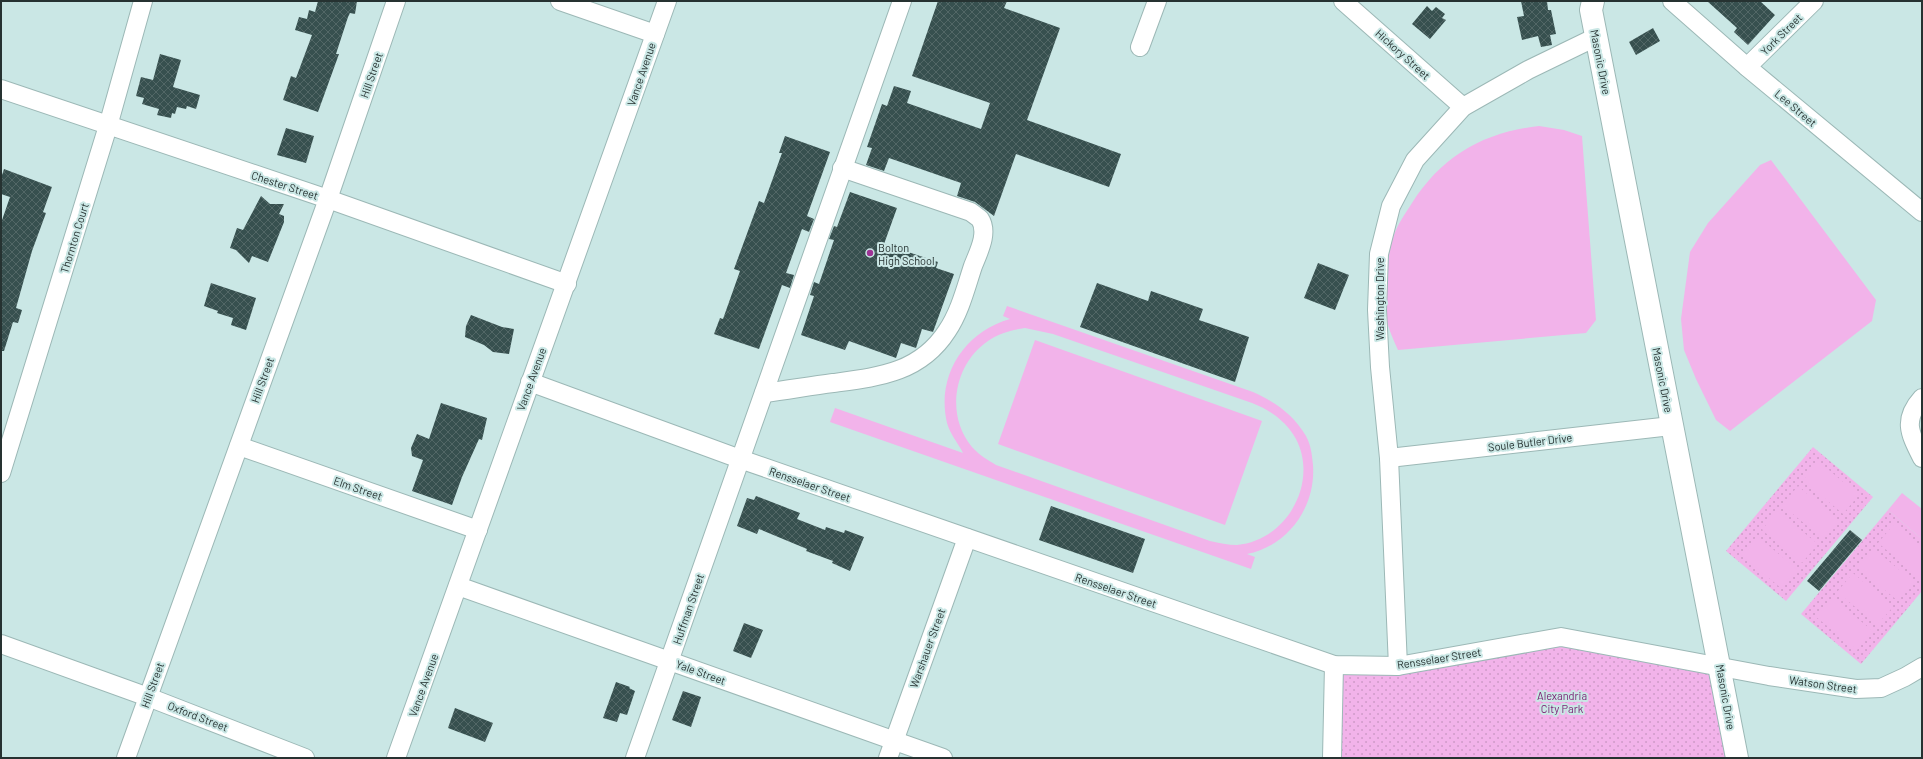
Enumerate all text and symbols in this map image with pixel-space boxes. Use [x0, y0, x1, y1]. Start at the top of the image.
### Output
street label: York Street [1758, 11, 1804, 57]
street label: Hickory Street [1373, 26, 1433, 82]
street label: Masonic Drive [1588, 28, 1614, 96]
street label: Vance Avenue [624, 40, 658, 107]
street label: Hill Street [357, 51, 385, 99]
street label: Lee Street [1773, 87, 1819, 129]
street label: Chester Street [250, 168, 320, 202]
street label: Thornton Court [57, 201, 91, 275]
place label: Bolton High School [878, 241, 935, 267]
marker: Bolton High School [865, 248, 875, 258]
street label: Washington Drive [1373, 257, 1386, 341]
street label: Vance Avenue [514, 346, 548, 412]
street label: Masonic Drive [1650, 346, 1676, 414]
street label: Hill Street [248, 356, 276, 404]
street label: Soule Butler Drive [1487, 430, 1573, 454]
street label: Rensselaer Street [768, 464, 852, 504]
street label: Elm Street [332, 474, 384, 502]
street label: Rensselaer Street [1074, 570, 1158, 610]
street label: Huffman Street [670, 572, 706, 646]
street label: Warshauer Street [907, 607, 947, 689]
street label: Rensselaer Street [1396, 645, 1482, 671]
street label: Vance Avenue [406, 652, 440, 718]
street label: Yale Street [674, 657, 728, 687]
street label: Hill Street [138, 661, 166, 709]
street label: Masonic Drive [1714, 663, 1738, 731]
street label: Watson Street [1788, 673, 1858, 695]
park label: Alexandria City Park [1537, 689, 1587, 715]
street label: Oxford Street [166, 699, 230, 733]

